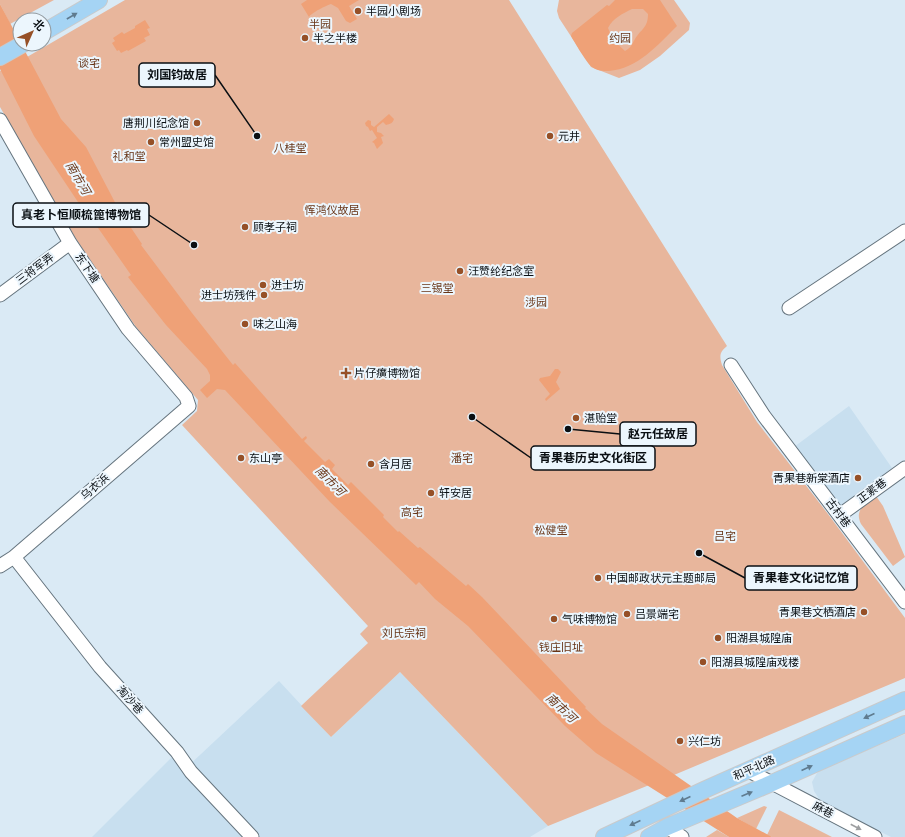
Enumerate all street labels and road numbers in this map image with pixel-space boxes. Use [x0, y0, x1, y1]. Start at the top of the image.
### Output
street label: 三将军弄 [14, 251, 56, 287]
street label: 东下塘 [72, 251, 102, 285]
street label: 乌衣浜 [78, 471, 112, 503]
street label: 正素巷 [855, 476, 889, 506]
street label: 古村巷 [823, 496, 853, 530]
street label: 淘沙巷 [114, 683, 146, 717]
street label: 和平北路 [731, 753, 777, 783]
street label: 麻巷 [810, 799, 836, 821]

